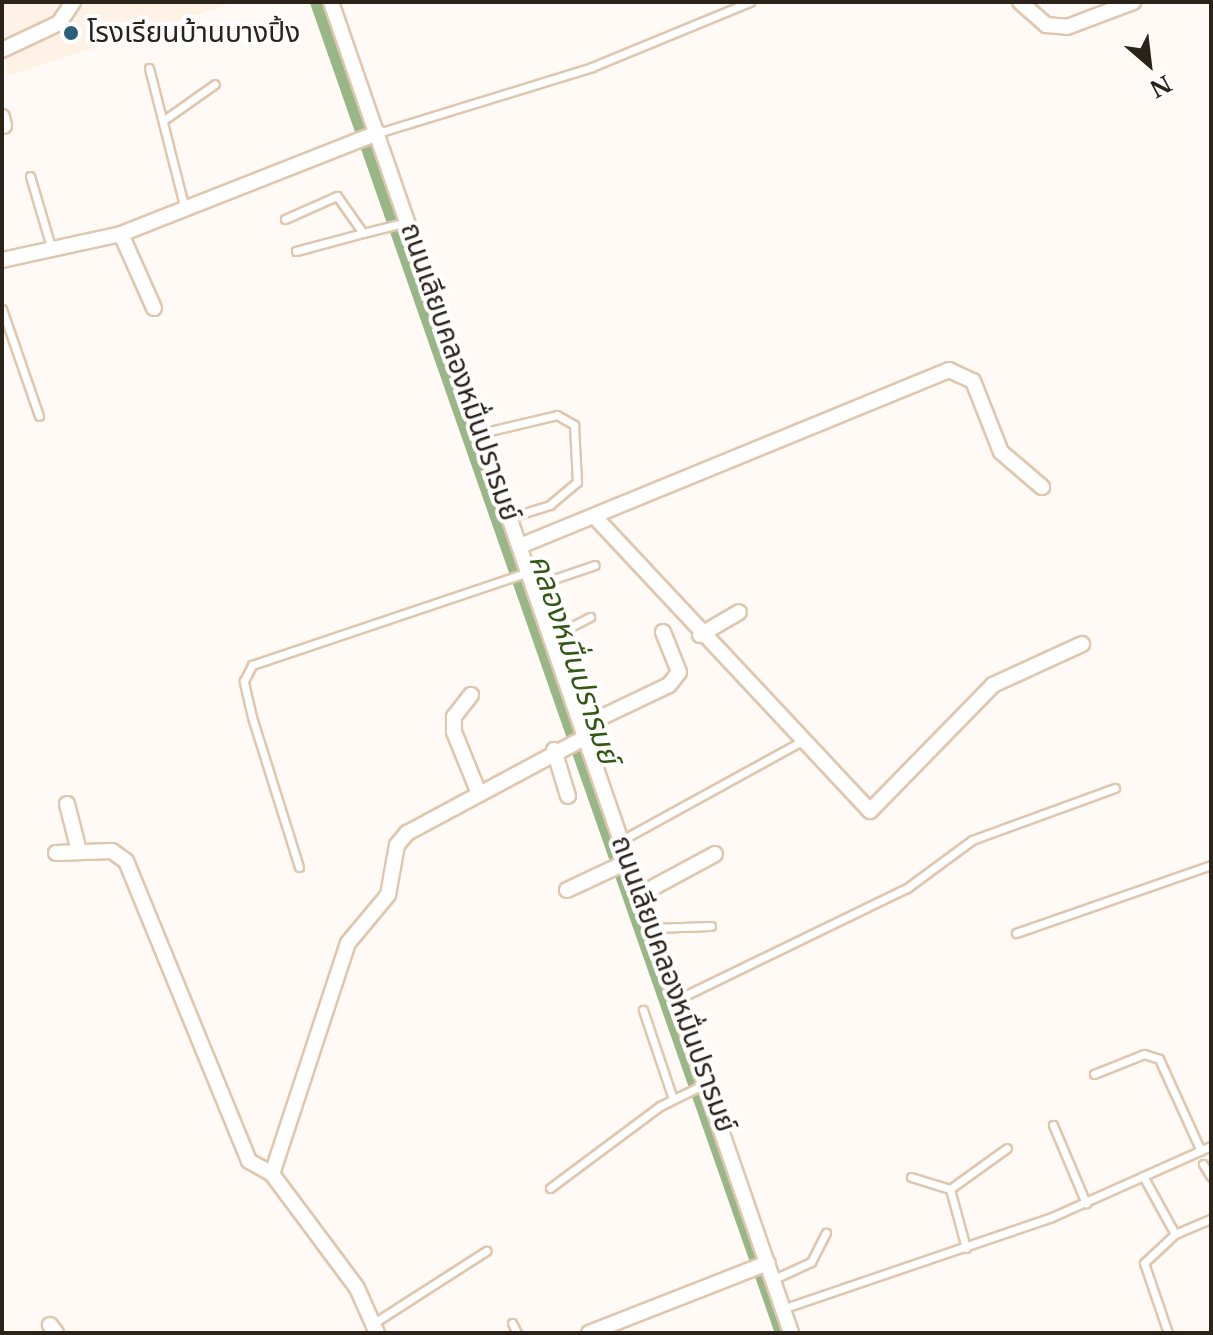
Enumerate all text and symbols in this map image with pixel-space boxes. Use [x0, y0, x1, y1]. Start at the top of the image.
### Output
place label: โรงเรียนบ้านบางปิ้ง [87, 16, 300, 50]
marker: โรงเรียนบ้านบางปิ้ง [62, 24, 80, 42]
north arrow [1109, 24, 1189, 104]
text: N [1145, 69, 1176, 102]
street label: ถนนเลียบคลองหมื่นปรารมย์ [393, 218, 527, 526]
water label: คลองหมื่นปรารมย์ [521, 550, 627, 768]
street label: ถนนเลียบคลองหมื่นปรารมย์ [604, 831, 742, 1137]

